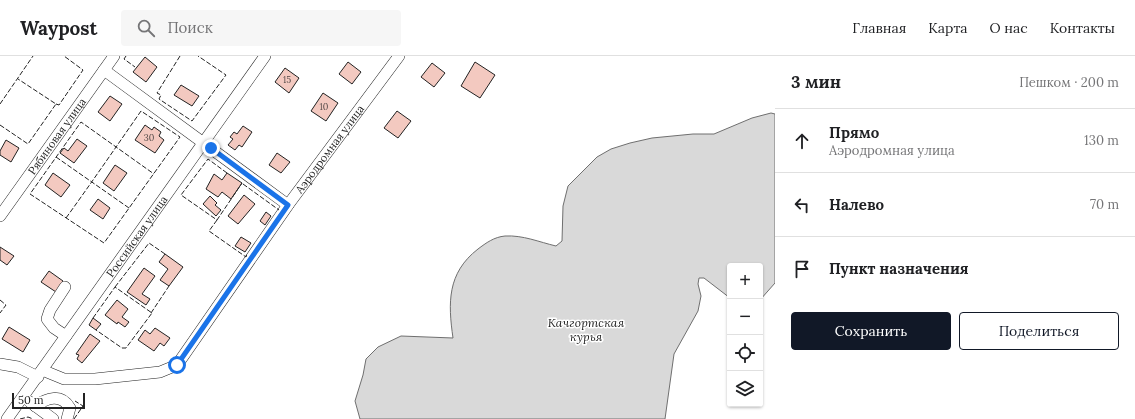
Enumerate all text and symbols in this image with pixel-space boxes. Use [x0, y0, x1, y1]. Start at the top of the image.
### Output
search box [121, 10, 401, 46]
text: Waypost [20, 16, 97, 40]
icon: search [135, 17, 157, 39]
text: Поиск [167, 18, 213, 37]
text: Главная [852, 19, 906, 37]
text: Карта [928, 19, 968, 37]
text: О нас [990, 19, 1028, 37]
text: Контакты [1050, 19, 1115, 37]
text: 3 мин [791, 71, 841, 93]
house number: 15 [283, 74, 291, 85]
text: Пешком · 200 m [1019, 74, 1119, 91]
street label: Рябиновая улица [25, 95, 89, 177]
house number: 10 [320, 101, 329, 112]
street label: Аэродромная улица [292, 102, 367, 197]
text: Прямо [829, 123, 879, 142]
icon: ahead [791, 130, 813, 152]
house number: 30 [144, 132, 155, 143]
text: 130 m [1084, 132, 1119, 149]
route end [202, 139, 220, 157]
text: Аэродромная улица [829, 142, 955, 159]
street label: Российская улица [103, 193, 171, 280]
icon: left [791, 194, 813, 216]
text: Налево [829, 195, 884, 214]
text: 70 m [1090, 196, 1119, 213]
icon: arrive [791, 258, 813, 280]
text: Пункт назначения [829, 259, 969, 278]
map controls [727, 263, 763, 407]
button: + [727, 263, 763, 299]
button: − [727, 299, 763, 335]
button: Сохранить [791, 312, 951, 350]
button: Поделиться [959, 312, 1119, 350]
water label: Качгортская курья [548, 315, 624, 344]
button: locate [727, 335, 763, 371]
route start [168, 356, 186, 374]
button: layers [727, 371, 763, 407]
scale bar [12, 391, 85, 410]
text: 50 m [18, 393, 44, 407]

